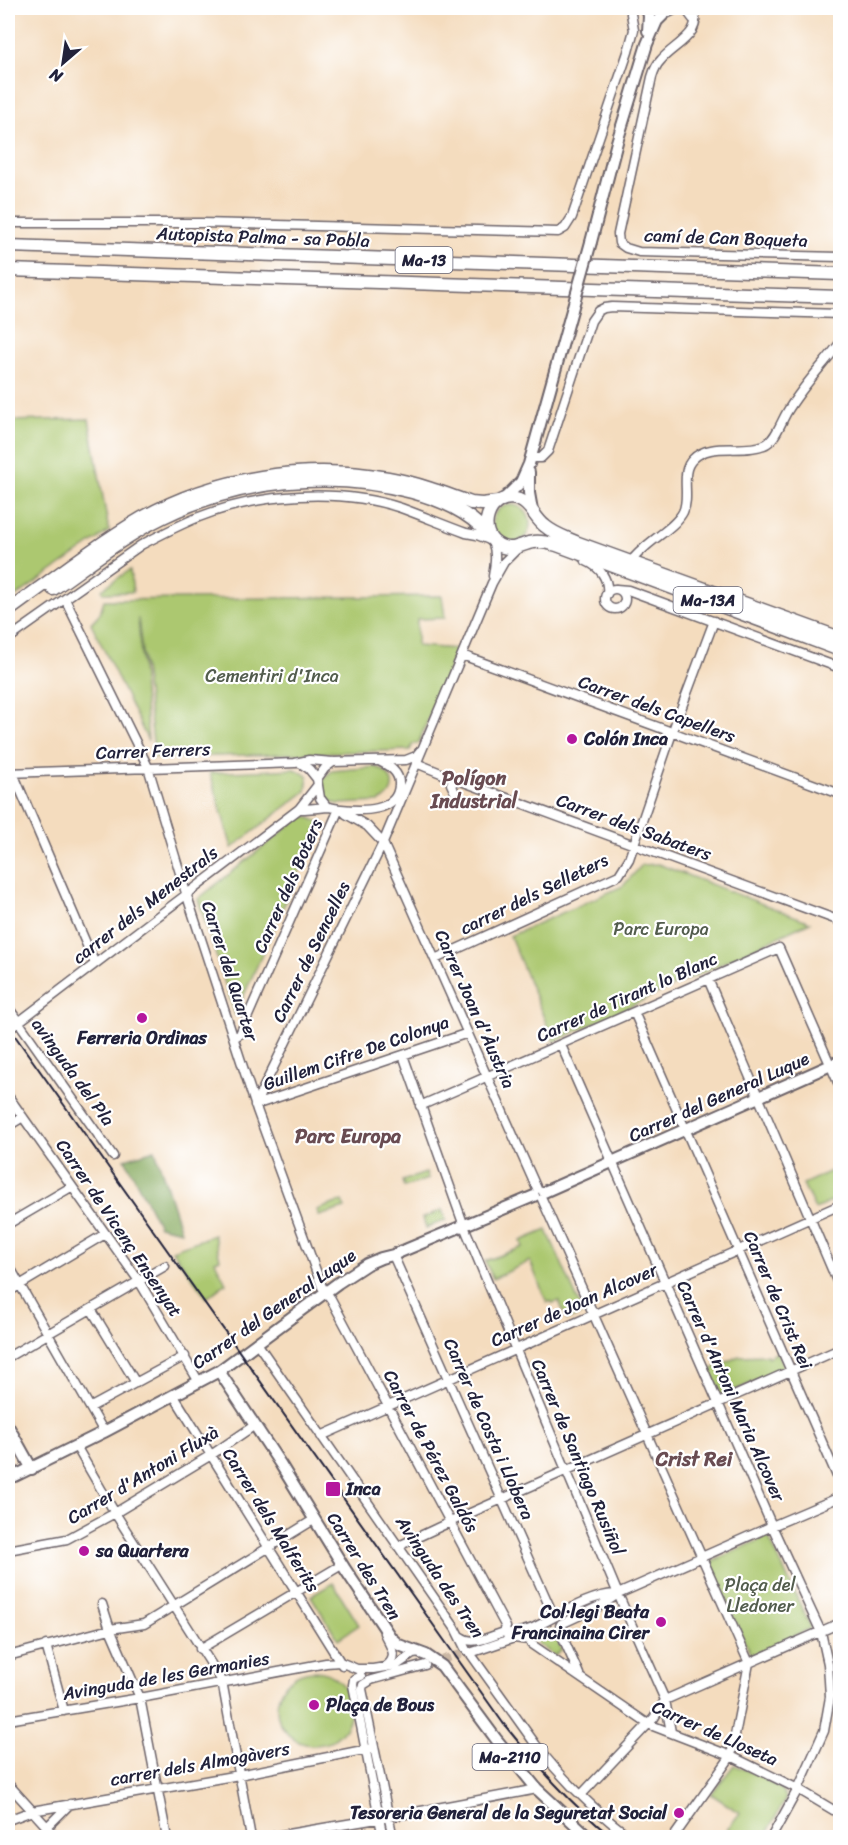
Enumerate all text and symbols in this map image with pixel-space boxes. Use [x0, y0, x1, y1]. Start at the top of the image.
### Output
north arrow [33, 33, 93, 93]
text: N [43, 60, 69, 92]
street label: Autopista Palma - sa Pobla [155, 217, 370, 257]
street label: camí de Can Boqueta [644, 219, 808, 257]
road number: Ma-13 [396, 247, 452, 273]
road number: Ma-13A [674, 587, 742, 613]
park label: Cementiri d'Inca [205, 660, 339, 692]
street label: Carrer dels Capellers [574, 666, 741, 753]
place label: Colón Inca [583, 723, 668, 755]
marker: Colón Inca [565, 732, 579, 746]
street label: Carrer Ferrers [95, 733, 211, 769]
district label: Polígon Industrial [430, 761, 518, 819]
street label: Carrer dels Sabaters [552, 784, 717, 870]
street label: Carrer dels Boters [244, 813, 332, 958]
street label: carrer dels Menestrals [65, 837, 226, 972]
street label: carrer dels Selleters [454, 844, 614, 944]
street label: Carrer de Sencelles [263, 875, 359, 1028]
street label: Carrer del Quarter [192, 897, 268, 1047]
park label: Parc Europa [613, 913, 709, 945]
street label: Carrer Joan d'Àustria [426, 924, 524, 1094]
street label: Carrer de Tirant lo Blanc [531, 943, 723, 1051]
street label: Guillem Cifre De Colonya [259, 1006, 453, 1100]
street label: avinguda del Pla [23, 1011, 123, 1133]
marker: Ferreria Ordinas [135, 1011, 149, 1025]
place label: Ferreria Ordinas [76, 1022, 208, 1054]
street label: Carrer del General Luque [623, 1043, 815, 1151]
district label: Parc Europa [295, 1119, 401, 1154]
street label: Carrer de Vicenç Ensenyat [47, 1132, 191, 1324]
street label: Carrer de Crist Rei [734, 1226, 822, 1375]
street label: Carrer del General Luque [185, 1240, 363, 1378]
street label: Carrer de Joan Alcover [485, 1253, 664, 1356]
street label: Carrer d'Antoni Maria Alcover [668, 1275, 795, 1508]
street label: Carrer de Costa i Llobera [434, 1333, 544, 1525]
street label: Carrer de Santiago Rusiñol [522, 1354, 634, 1561]
street label: Carrer de Pérez Galdós [374, 1364, 488, 1539]
street label: Carrer d'Antoni Fluxà [61, 1417, 225, 1533]
street label: Carrer dels Malferits [213, 1441, 329, 1600]
district label: Crist Rei [655, 1442, 734, 1477]
place label: Inca [345, 1473, 381, 1505]
marker: Inca [324, 1480, 342, 1498]
street label: Carrer des Tren [318, 1505, 410, 1627]
street label: Avinguda des Tren [386, 1508, 493, 1645]
place label: sa Quartera [95, 1535, 190, 1567]
marker: sa Quartera [77, 1544, 91, 1558]
park label: Plaça del Lledoner [724, 1569, 796, 1622]
place label: Col·legi Beata Francinaina Cirer [511, 1596, 651, 1649]
marker: Col·legi Beata Francinaina Cirer [654, 1615, 668, 1629]
street label: Avinguda de les Germanies [59, 1642, 273, 1710]
place label: Plaça de Bous [326, 1689, 435, 1721]
street label: Carrer de Lloseta [647, 1691, 783, 1775]
marker: Plaça de Bous [307, 1698, 321, 1712]
street label: carrer dels Almogàvers [108, 1732, 293, 1796]
road number: Ma-2110 [472, 1744, 548, 1770]
place label: Tesoreria General de la Seguretat Social [350, 1797, 668, 1829]
marker: Tesoreria General de la Seguretat Social [672, 1806, 686, 1820]

